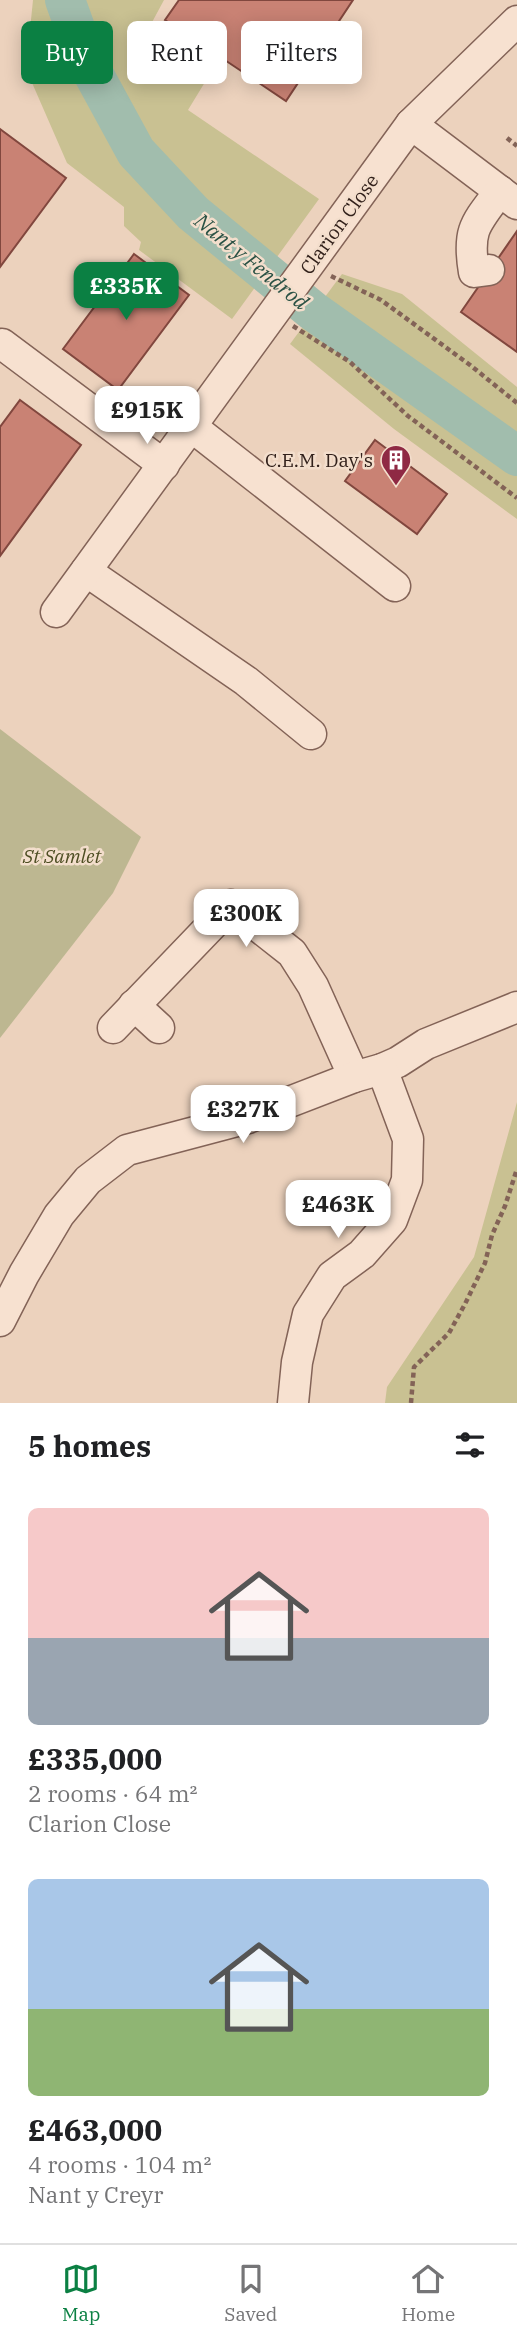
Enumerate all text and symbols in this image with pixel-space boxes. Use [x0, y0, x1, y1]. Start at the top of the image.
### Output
chip: Buy [21, 21, 113, 84]
chip: Rent [127, 21, 227, 84]
chip: Filters [241, 21, 362, 84]
street label: Clarion Close [295, 169, 383, 279]
water label: Nant y Fendrod [188, 206, 315, 316]
pin: £335K [77, 262, 175, 322]
text: £335K [90, 270, 162, 300]
pin: £915K [98, 386, 196, 446]
text: £915K [111, 394, 183, 424]
building icon: C.E.M. Day's [379, 443, 413, 487]
place label: C.E.M. Day's [265, 448, 373, 472]
park label: St Samlet [22, 844, 103, 868]
pin: £300K [197, 890, 295, 949]
text: £300K [210, 897, 282, 927]
pin: £327K [194, 1086, 292, 1145]
text: £327K [207, 1093, 279, 1123]
pin: £463K [289, 1180, 387, 1240]
text: £463K [302, 1188, 374, 1218]
text: 5 homes [28, 1426, 151, 1465]
icon: filters [451, 1426, 489, 1464]
icon: home [196, 1553, 322, 1679]
text: £335,000 [28, 1739, 162, 1778]
text: 2 rooms · 64 m² [28, 1778, 198, 1808]
text: Clarion Close [28, 1808, 171, 1838]
icon: home [196, 1924, 322, 2050]
text: £463,000 [28, 2110, 162, 2149]
text: 4 rooms · 104 m² [28, 2149, 211, 2179]
text: Nant y Creyr [28, 2179, 164, 2209]
tab: Map [62, 2260, 100, 2326]
tab: Saved [224, 2260, 277, 2326]
tab: Home [401, 2260, 455, 2326]

